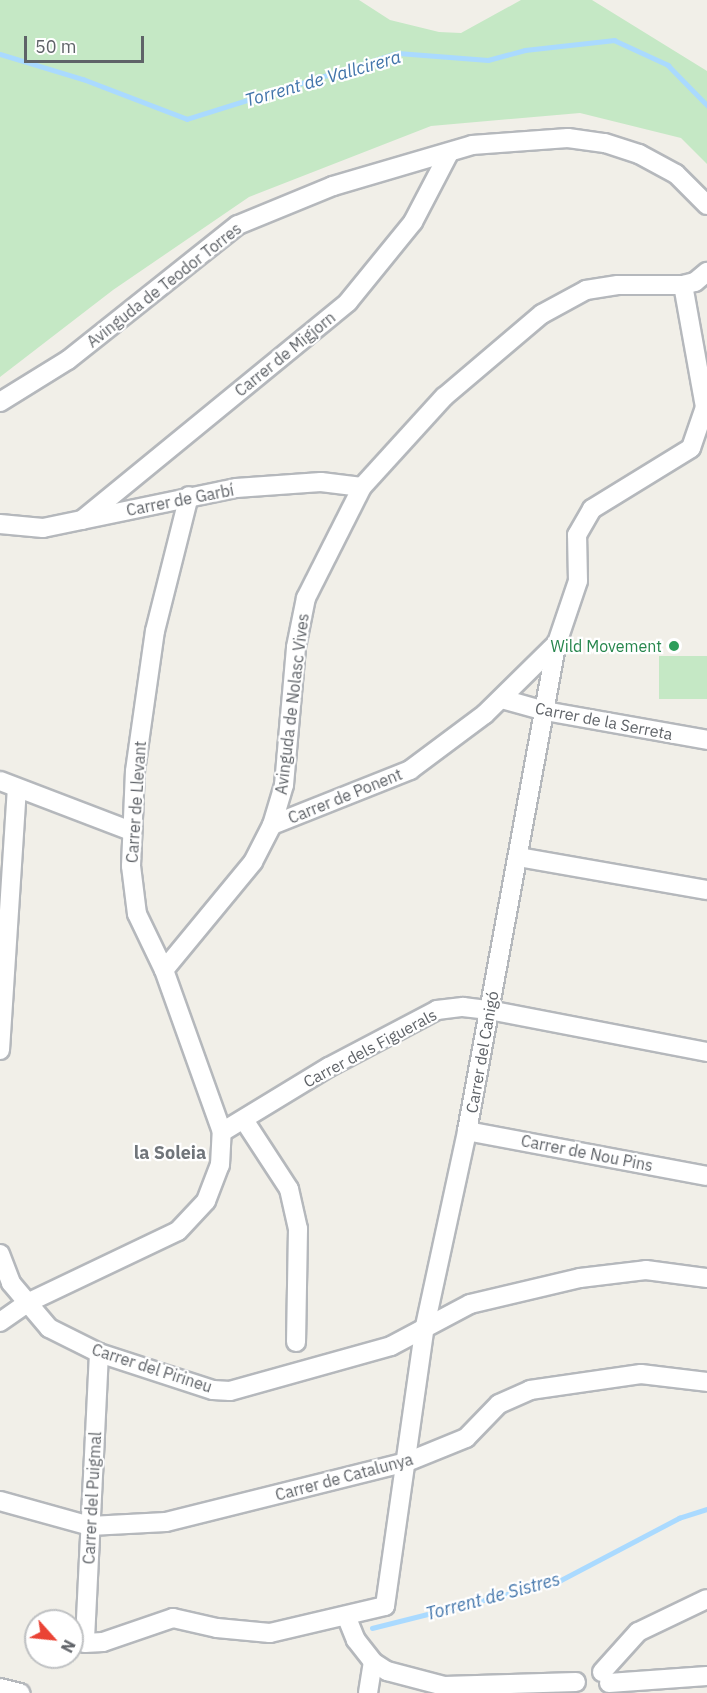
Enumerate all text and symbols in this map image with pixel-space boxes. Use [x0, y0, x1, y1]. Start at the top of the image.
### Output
scale bar [27, 24, 147, 62]
text: 50 m [35, 35, 77, 58]
water label: Torrent de Vallcirera [243, 46, 403, 112]
street label: Avinguda de Teodor Torres [83, 219, 245, 351]
street label: Carrer de Migjorn [231, 308, 339, 400]
street label: Carrer de Garbí [125, 480, 235, 520]
street label: Avinguda de Nolasc Vives [271, 612, 313, 796]
place label: Wild Movement [551, 636, 662, 656]
marker: Wild Movement [667, 639, 681, 653]
street label: Carrer de la Serreta [534, 698, 674, 744]
street label: Carrer de Llevant [122, 740, 150, 864]
street label: Carrer de Ponent [285, 764, 405, 828]
street label: Carrer del Canigó [462, 989, 502, 1115]
street label: Carrer dels Figuerals [300, 1005, 440, 1091]
street label: Carrer de Nou Pins [519, 1131, 655, 1175]
district label: la Soleia [134, 1142, 206, 1164]
street label: Carrer del Pirineu [89, 1340, 215, 1396]
street label: Carrer del Puigmal [79, 1431, 105, 1565]
street label: Carrer de Catalunya [273, 1449, 415, 1505]
water label: Torrent de Sistres [423, 1569, 563, 1625]
north arrow [24, 1609, 84, 1669]
text: N [57, 1637, 80, 1656]

